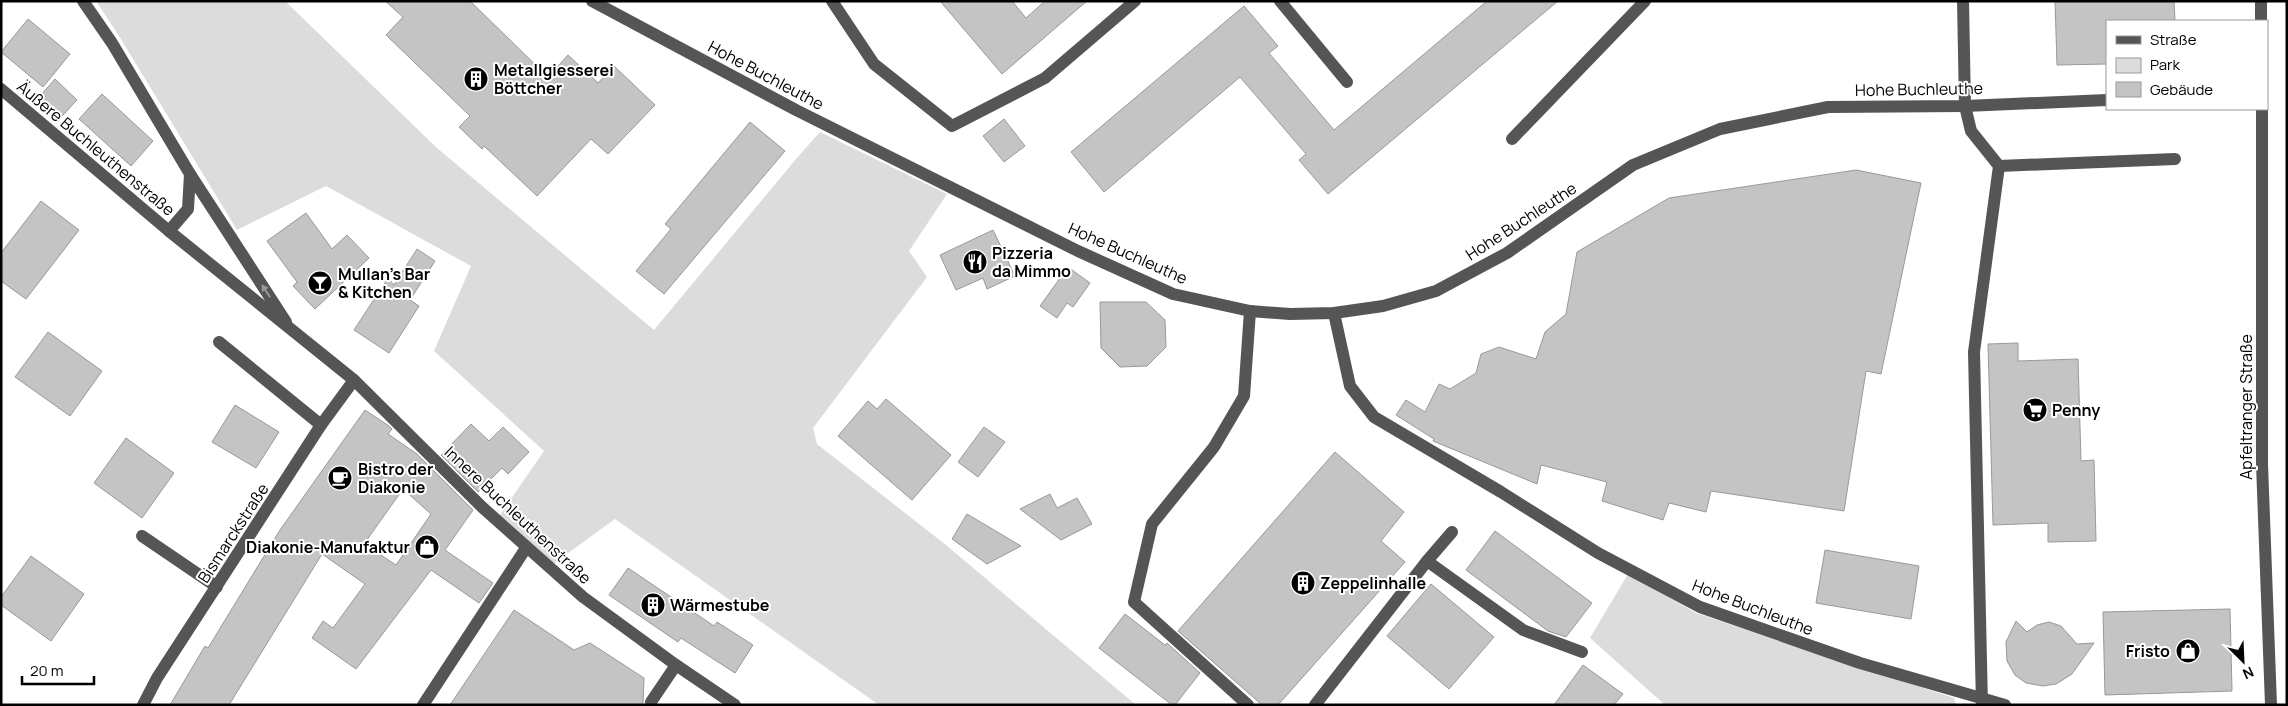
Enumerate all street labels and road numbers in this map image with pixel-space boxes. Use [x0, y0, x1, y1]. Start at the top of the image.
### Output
street label: Hohe Buchleuthe [704, 35, 828, 115]
street label: Äußere Buchleuthenstraße [12, 75, 180, 221]
street label: Hohe Buchleuthe [1855, 77, 1983, 101]
street label: Hohe Buchleuthe [1461, 177, 1581, 265]
street label: Hohe Buchleuthe [1065, 217, 1191, 289]
street label: Apfeltranger Straße [2235, 334, 2257, 480]
street label: Innere Buchleuthenstraße [440, 441, 596, 589]
street label: Bismarckstraße [193, 479, 273, 587]
street label: Hohe Buchleuthe [1689, 574, 1817, 640]

